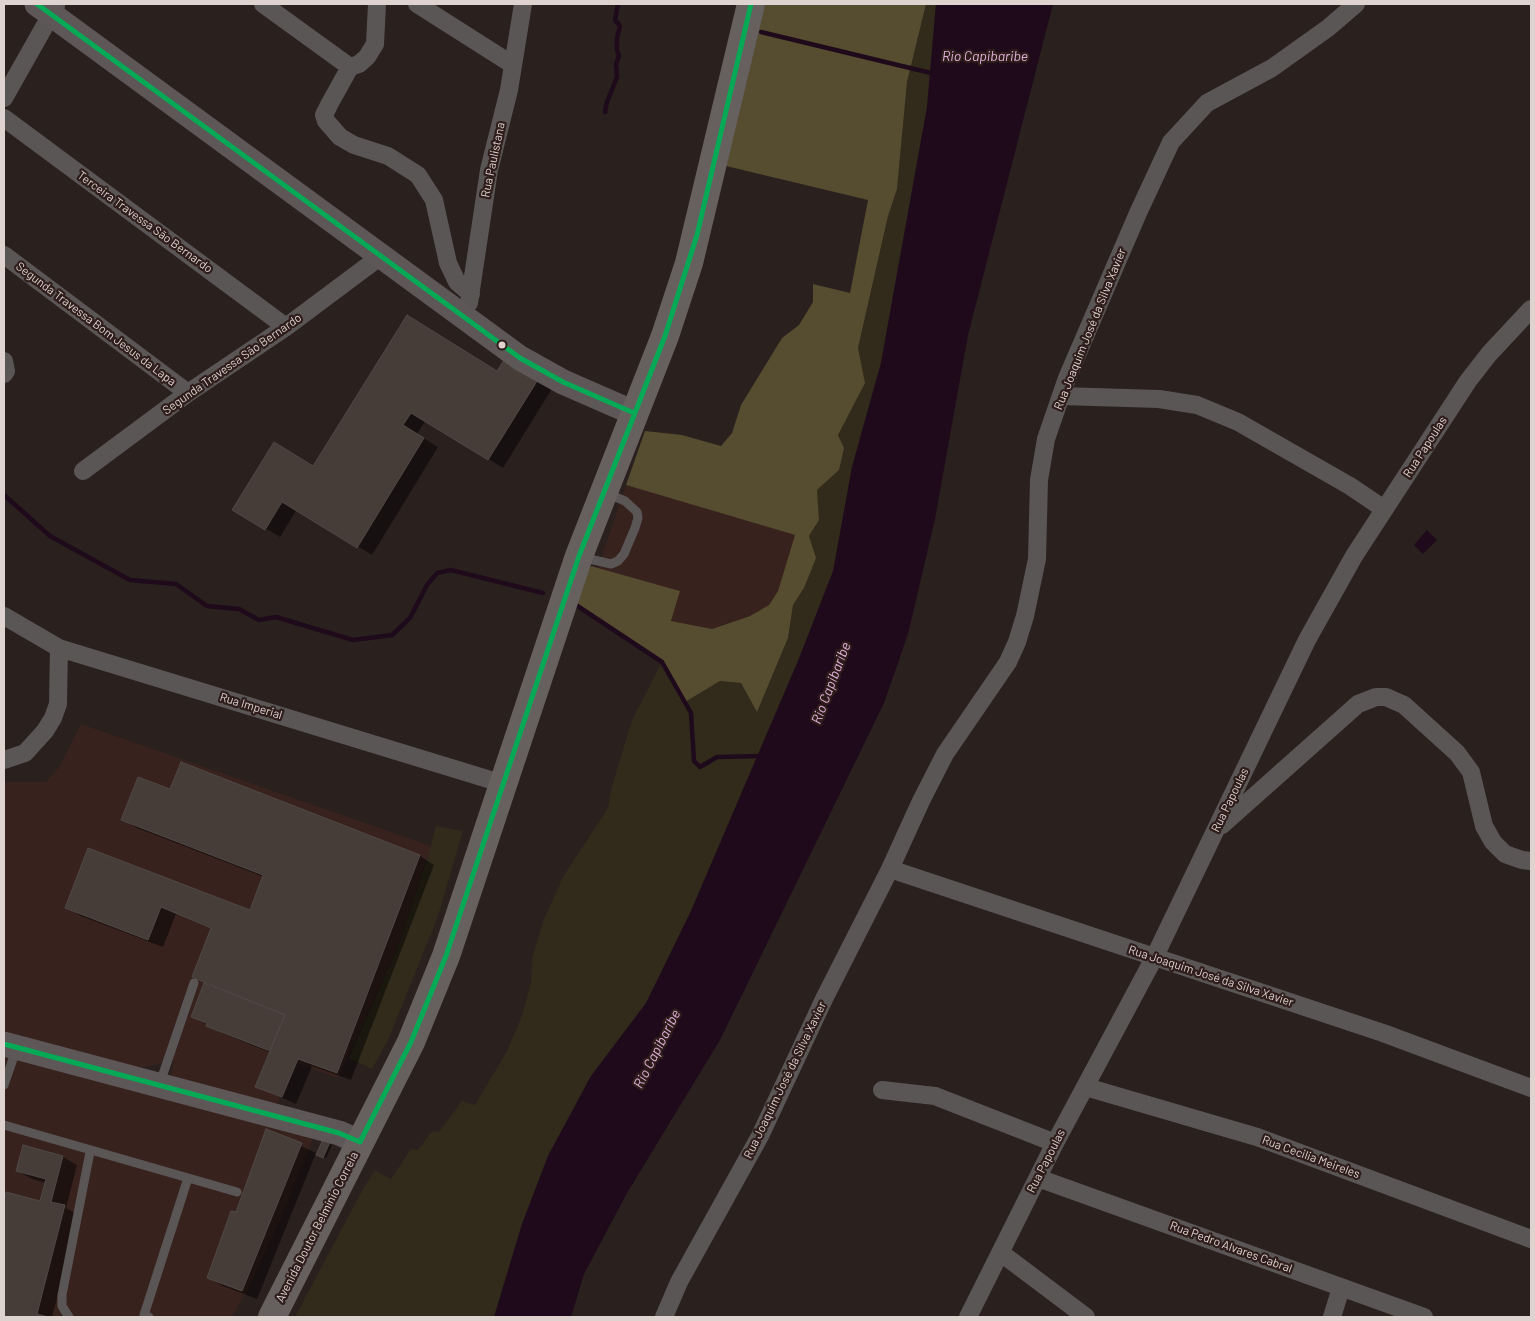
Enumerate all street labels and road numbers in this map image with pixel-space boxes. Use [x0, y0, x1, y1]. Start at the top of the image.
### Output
street label: Rua Paulistana [478, 121, 508, 199]
street label: Terceira Travessa São Bernardo [75, 168, 215, 276]
street label: Rua Joaquim José da Silva Xavier [1051, 246, 1129, 412]
street label: Segunda Travessa Bom Jesus da Lapa [13, 259, 179, 389]
street label: Segunda Travessa São Bernardo [160, 310, 304, 418]
street label: Rua Papoulas [1400, 414, 1450, 480]
street label: Rua Imperial [218, 690, 284, 722]
street label: Rua Papoulas [1208, 766, 1252, 834]
street label: Rua Joaquim José da Silva Xavier [1127, 942, 1295, 1010]
street label: Rua Joaquim José da Silva Xavier [741, 999, 829, 1161]
street label: Rua Papoulas [1024, 1127, 1068, 1195]
street label: Rua Cecilia Meireles [1260, 1133, 1362, 1181]
street label: Avenida Doutor Belmínio Correia [273, 1149, 361, 1305]
street label: Rua Pedro Alvares Cabral [1168, 1218, 1294, 1276]

